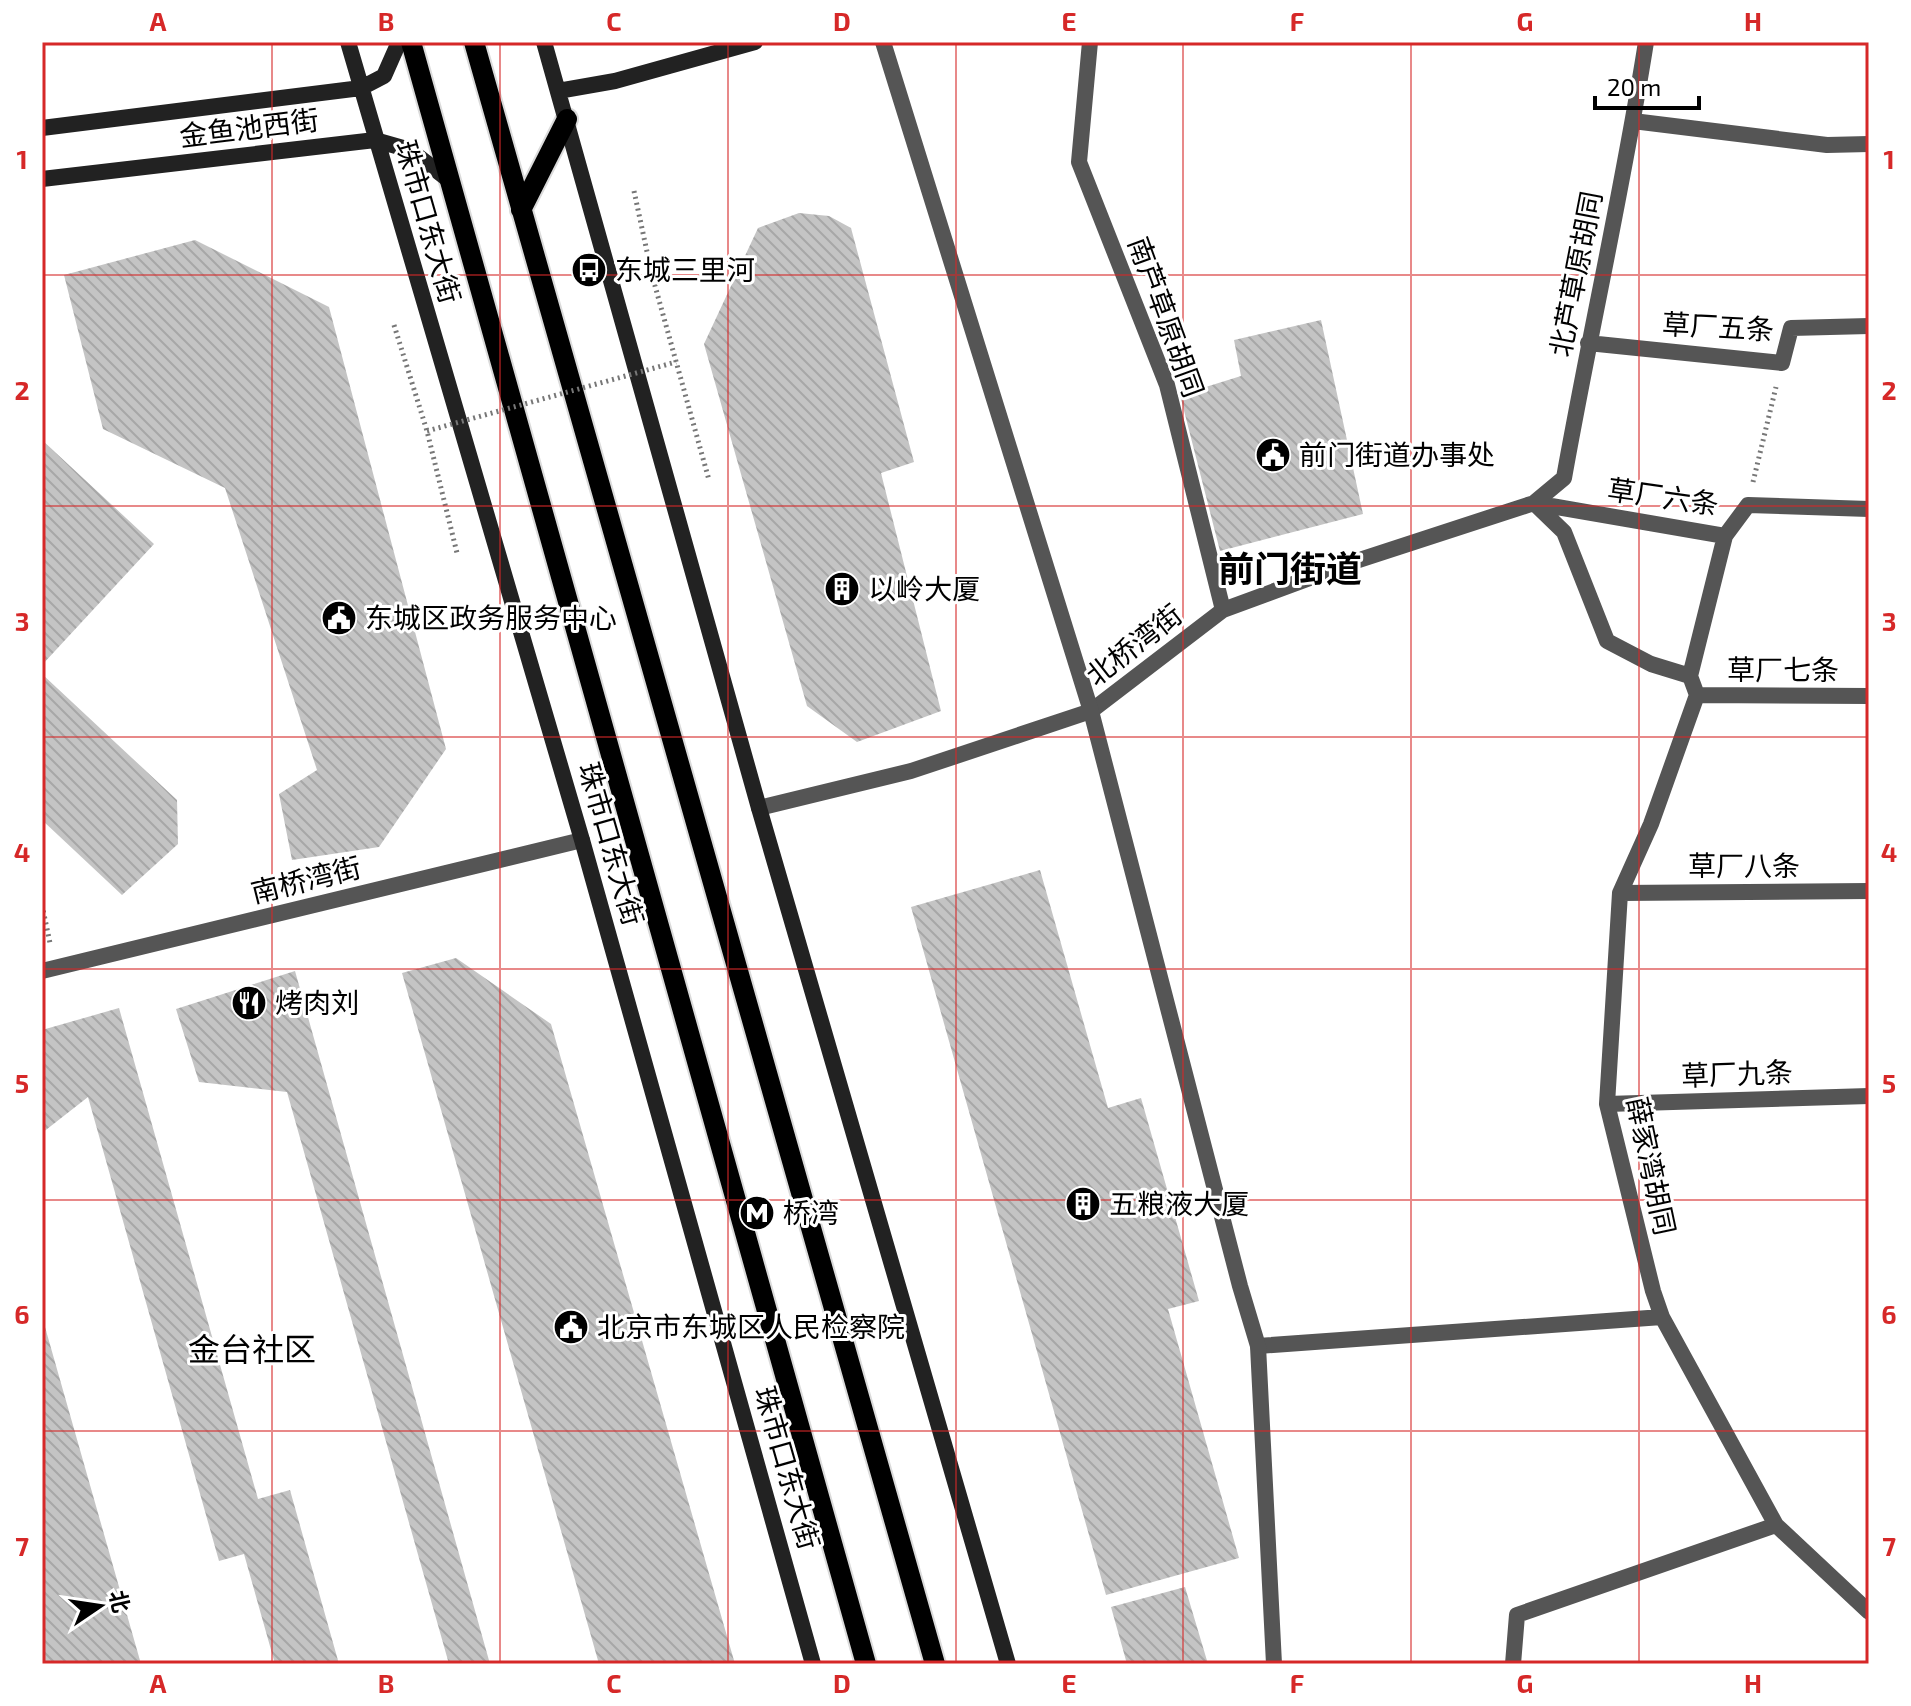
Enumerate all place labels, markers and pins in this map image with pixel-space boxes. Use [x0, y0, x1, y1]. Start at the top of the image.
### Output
bus stop icon: 东城三里河 [570, 251, 608, 289]
place label: 东城三里河 [615, 252, 755, 286]
public building icon: 前门街道办事处 [1254, 436, 1292, 474]
place label: 前门街道办事处 [1299, 437, 1495, 471]
building icon: 以岭大厦 [823, 570, 861, 608]
place label: 以岭大厦 [868, 571, 980, 605]
public building icon: 东城区政务服务中心 [320, 599, 358, 637]
place label: 东城区政务服务中心 [365, 600, 617, 634]
restaurant icon: 烤肉刘 [230, 984, 268, 1022]
place label: 烤肉刘 [275, 985, 359, 1019]
building icon: 五粮液大厦 [1064, 1185, 1102, 1223]
place label: 五粮液大厦 [1109, 1186, 1249, 1220]
metro station icon: 桥湾 [738, 1194, 776, 1232]
place label: 桥湾 [783, 1195, 839, 1229]
public building icon: 北京市东城区人民检察院 [552, 1308, 590, 1346]
place label: 北京市东城区人民检察院 [597, 1309, 905, 1343]

